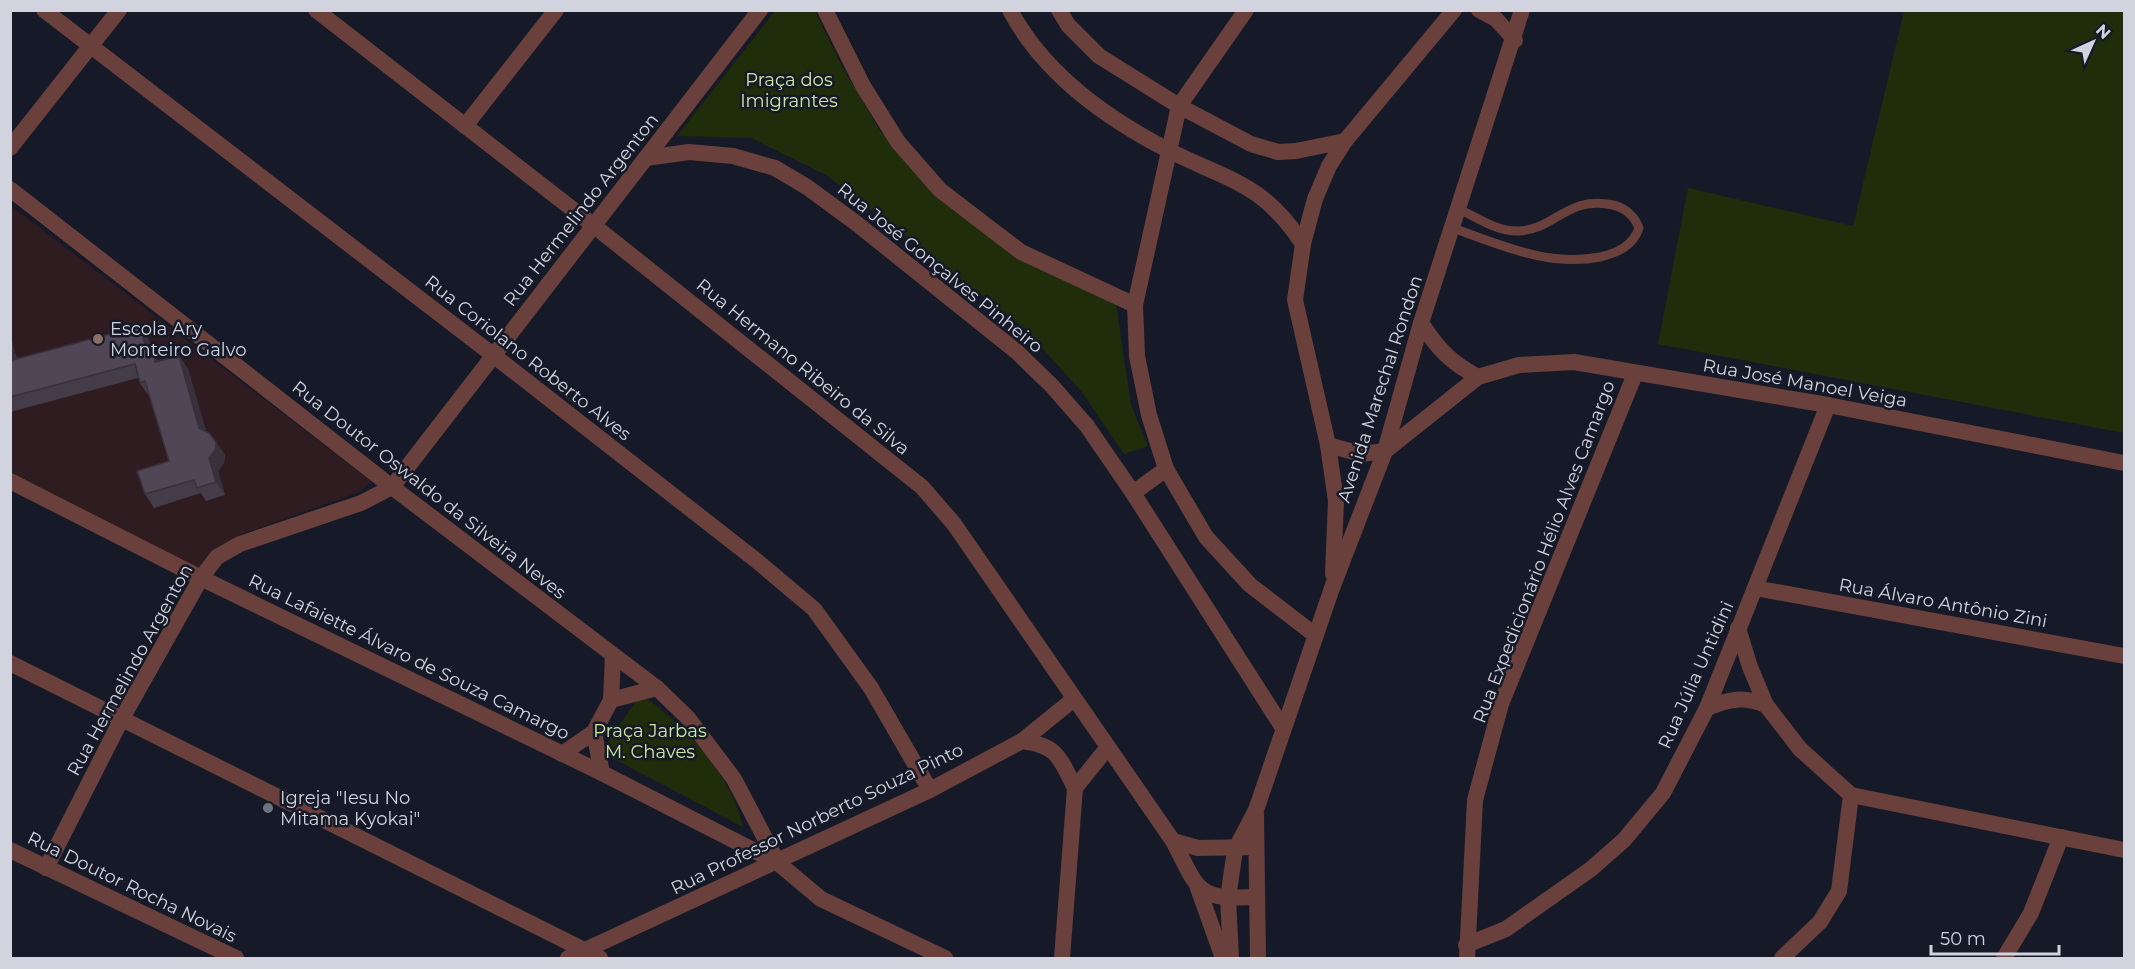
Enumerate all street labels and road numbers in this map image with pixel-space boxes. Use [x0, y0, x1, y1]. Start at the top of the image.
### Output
street label: Rua Hermelindo Argenton [499, 109, 663, 311]
street label: Rua José Gonçalves Pinheiro [833, 178, 1047, 358]
street label: Rua Coriolano Roberto Alves [420, 271, 636, 445]
street label: Avenida Marechal Rondon [1333, 273, 1427, 505]
street label: Rua Hermano Ribeiro da Silva [692, 274, 914, 460]
street label: Rua José Manoel Veiga [1701, 354, 1909, 412]
street label: Rua Doutor Oswaldo da Silveira Neves [288, 376, 570, 604]
street label: Rua Expedicionário Hélio Alves Camargo [1468, 378, 1620, 726]
street label: Rua Hermelindo Argenton [63, 560, 197, 780]
street label: Rua Lafaiette Álvaro de Souza Camargo [245, 569, 573, 745]
street label: Rua Álvaro Antônio Zini [1837, 574, 2049, 632]
street label: Rua Júlia Untidini [1654, 598, 1738, 752]
street label: Rua Professor Norberto Souza Pinto [667, 738, 967, 900]
street label: Rua Doutor Rocha Novais [24, 827, 240, 947]

